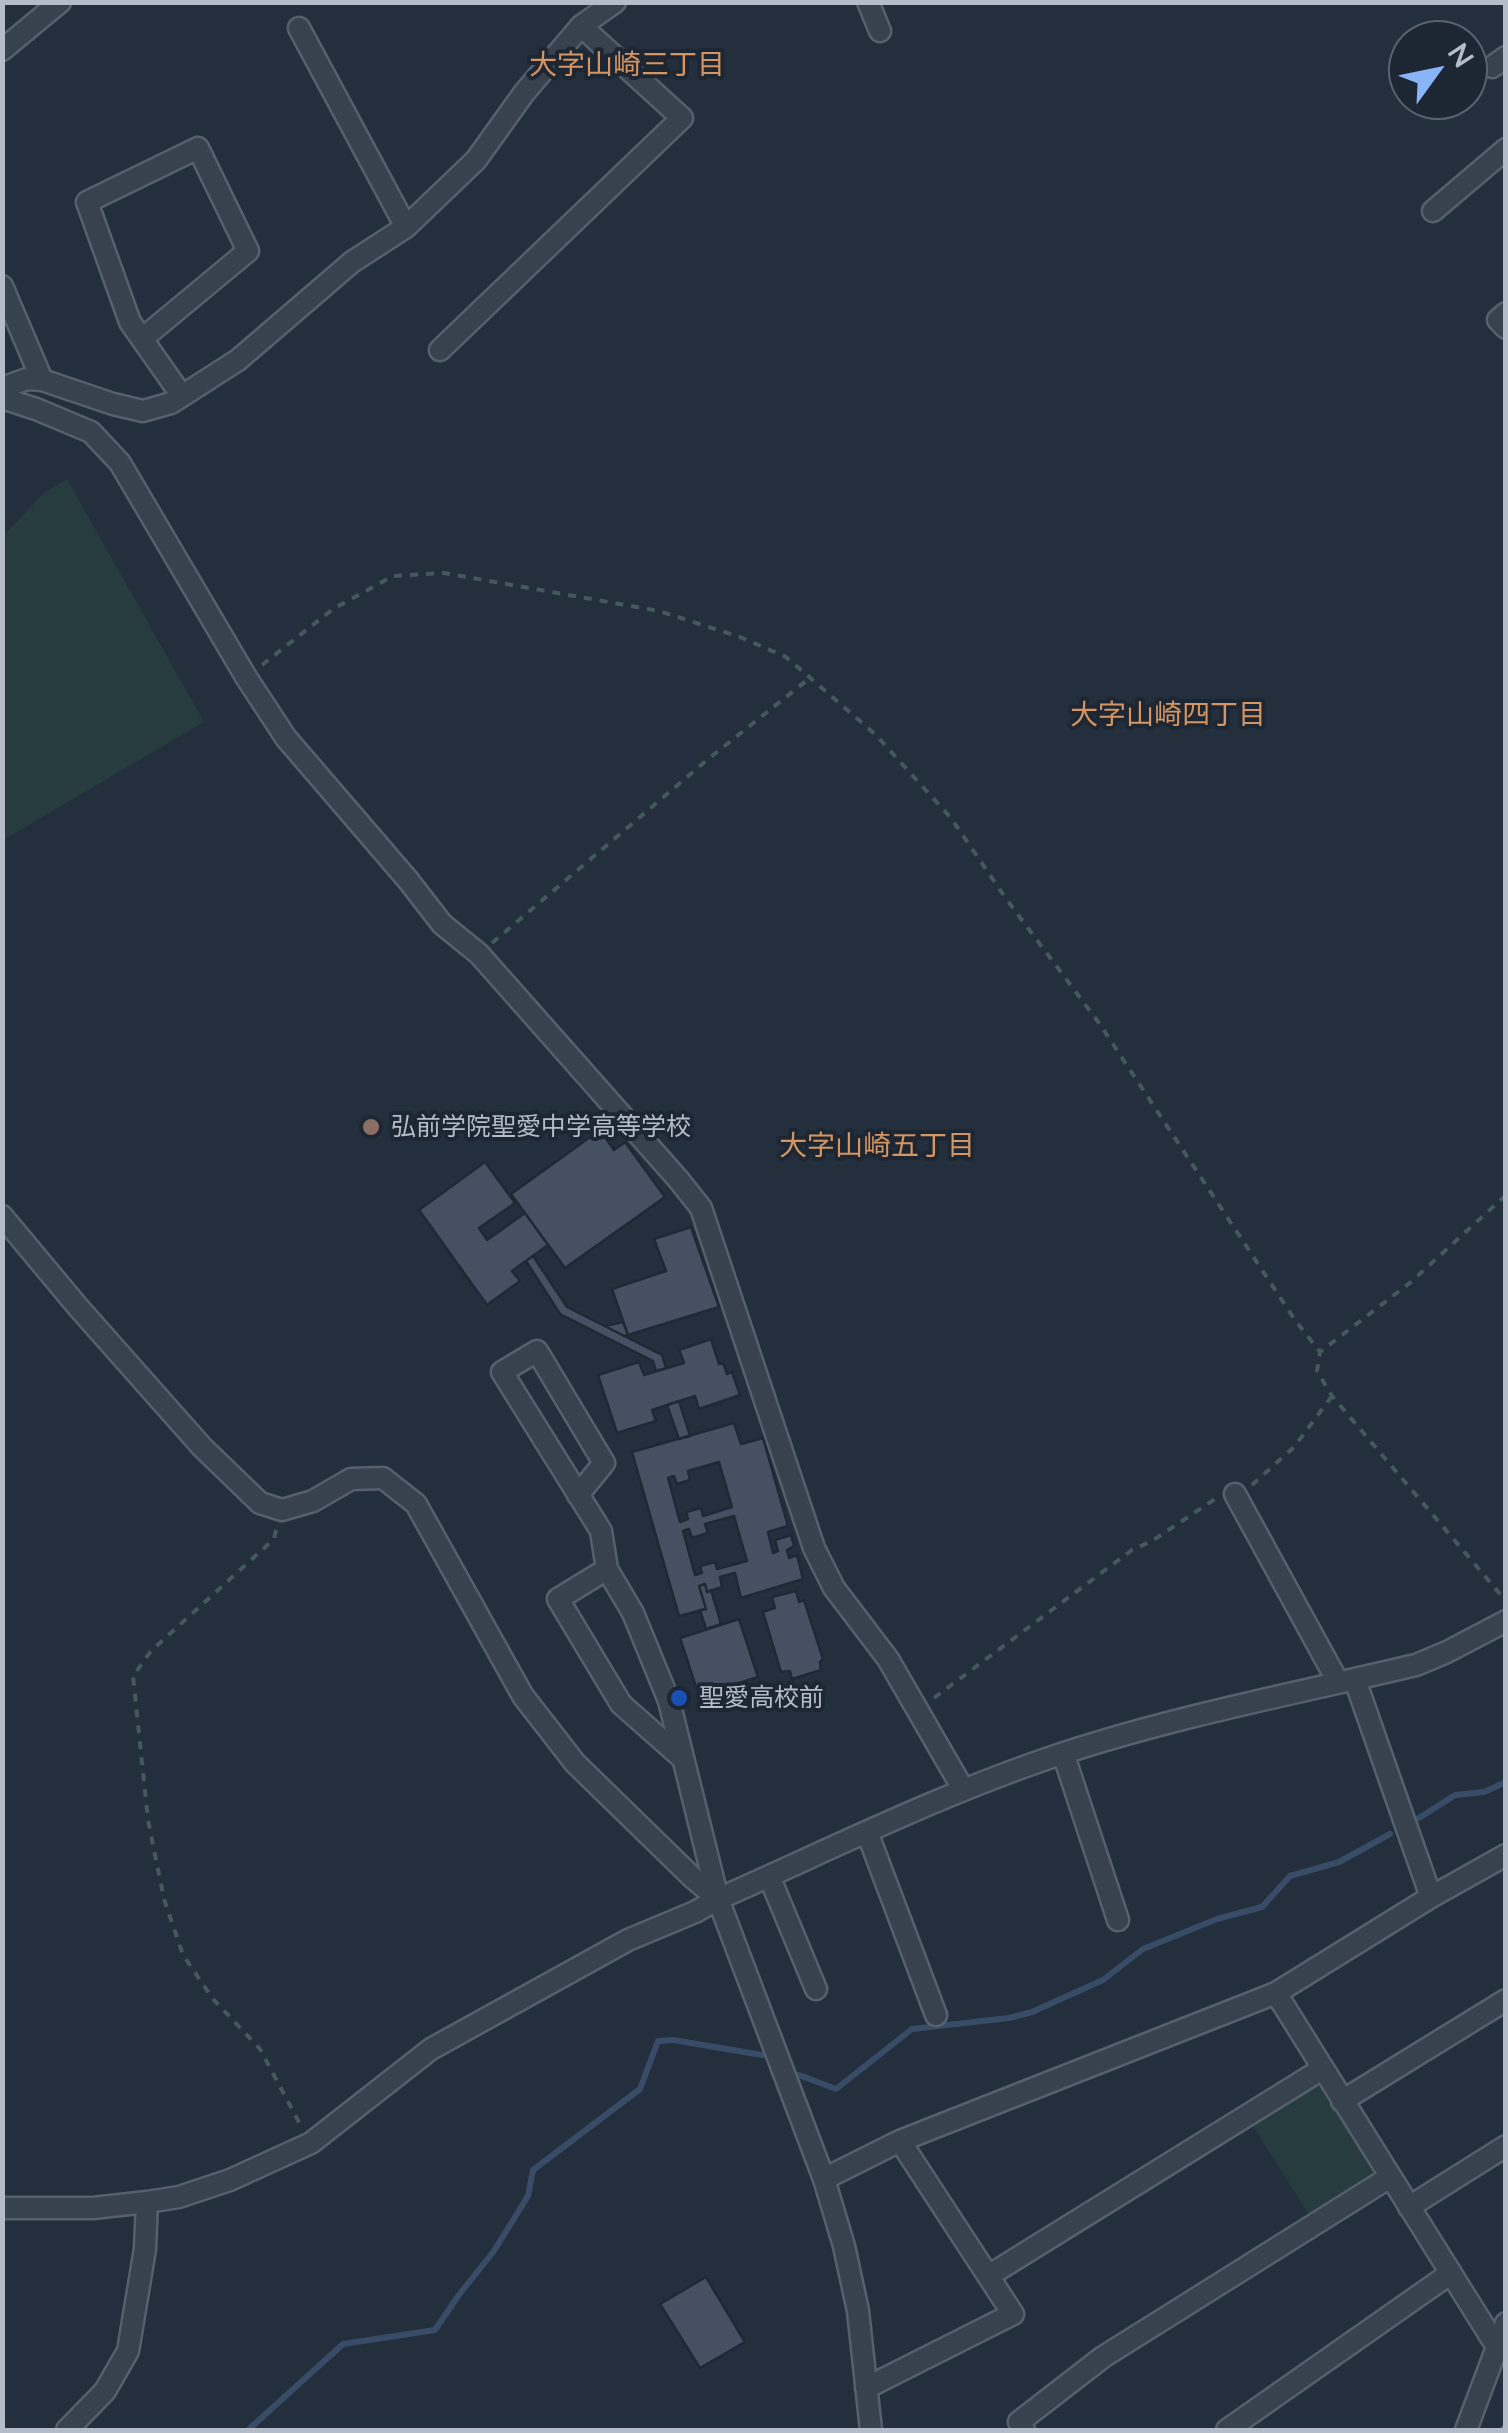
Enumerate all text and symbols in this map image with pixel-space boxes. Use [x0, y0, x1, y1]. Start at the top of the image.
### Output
north arrow [1388, 20, 1488, 120]
text: N [1441, 36, 1482, 73]
district label: 大字山崎三丁目 [529, 48, 725, 82]
district label: 大字山崎四丁目 [1070, 698, 1266, 732]
place label: 弘前学院聖愛中学高等学校 [391, 1112, 691, 1142]
marker: 弘前学院聖愛中学高等学校 [360, 1116, 382, 1138]
district label: 大字山崎五丁目 [779, 1129, 975, 1163]
place label: 聖愛高校前 [699, 1683, 824, 1713]
marker: 聖愛高校前 [668, 1687, 690, 1709]

